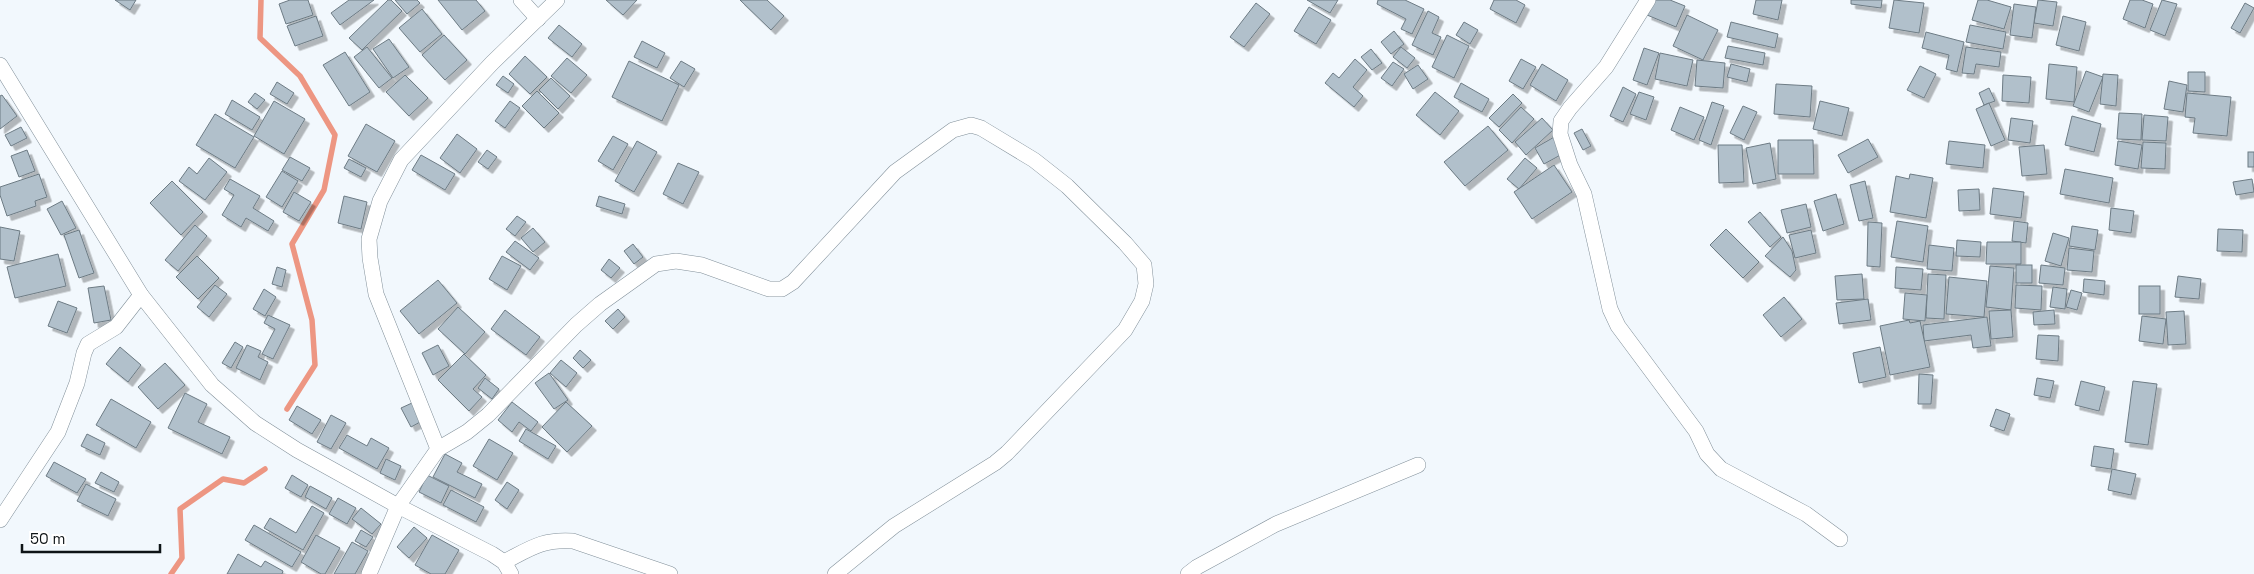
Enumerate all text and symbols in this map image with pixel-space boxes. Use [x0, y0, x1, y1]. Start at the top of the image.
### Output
scale bar [22, 522, 160, 554]
text: 50 m [30, 529, 65, 548]

